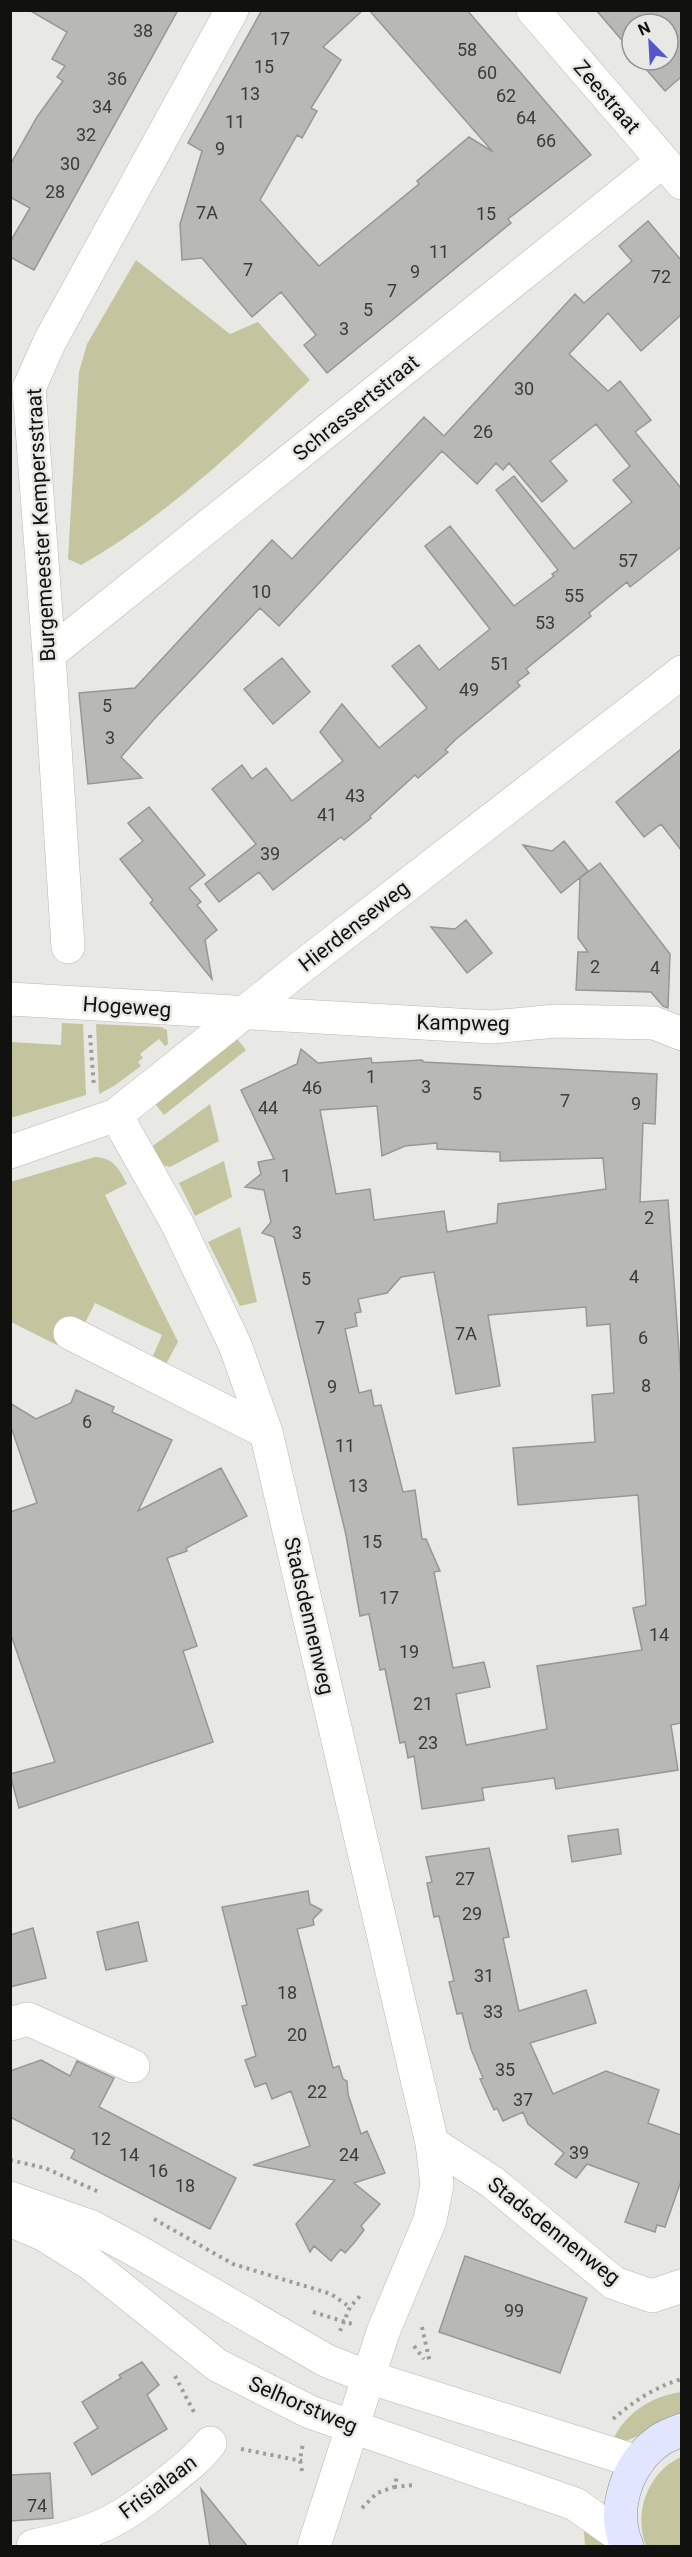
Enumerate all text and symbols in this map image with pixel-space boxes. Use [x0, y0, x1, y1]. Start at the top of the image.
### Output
north arrow [620, 12, 680, 72]
text: N [635, 18, 653, 40]
house number: 38 [133, 20, 153, 41]
house number: 17 [270, 28, 290, 49]
house number: 58 [457, 39, 477, 60]
house number: 15 [254, 56, 274, 77]
street label: Zeestraat [569, 56, 645, 138]
house number: 60 [477, 62, 497, 83]
house number: 36 [107, 68, 127, 89]
house number: 13 [240, 83, 260, 104]
house number: 62 [496, 85, 516, 106]
house number: 34 [92, 96, 112, 117]
house number: 64 [516, 107, 536, 128]
house number: 11 [225, 111, 245, 132]
house number: 32 [76, 124, 96, 145]
house number: 66 [536, 130, 556, 151]
house number: 9 [215, 138, 225, 159]
house number: 30 [60, 153, 80, 174]
house number: 28 [45, 181, 65, 202]
house number: 7A [196, 202, 218, 223]
house number: 15 [476, 203, 496, 224]
house number: 11 [429, 241, 449, 262]
house number: 7 [243, 259, 253, 280]
house number: 9 [410, 261, 420, 282]
house number: 72 [651, 266, 671, 287]
house number: 7 [387, 280, 397, 301]
house number: 5 [363, 299, 373, 320]
house number: 3 [339, 318, 349, 339]
street label: Schrassertstraat [288, 350, 424, 466]
house number: 30 [514, 378, 534, 399]
street label: Burgemeester Kempersstraat [22, 388, 60, 662]
house number: 26 [473, 421, 493, 442]
house number: 57 [618, 550, 638, 571]
house number: 10 [251, 581, 271, 602]
house number: 55 [564, 585, 584, 606]
house number: 53 [535, 612, 555, 633]
house number: 51 [490, 653, 510, 674]
house number: 49 [459, 679, 479, 700]
house number: 5 [102, 695, 112, 716]
house number: 3 [105, 727, 115, 748]
house number: 43 [345, 785, 365, 806]
house number: 41 [317, 804, 337, 825]
house number: 39 [260, 843, 280, 864]
street label: Hierdenseweg [294, 875, 414, 977]
house number: 2 [590, 956, 600, 977]
house number: 4 [650, 957, 660, 978]
street label: Hogeweg [82, 992, 172, 1022]
street label: Kampweg [416, 1010, 510, 1036]
house number: 1 [366, 1066, 376, 1087]
house number: 3 [421, 1076, 431, 1097]
house number: 46 [302, 1077, 322, 1098]
house number: 5 [472, 1083, 482, 1104]
house number: 7 [560, 1090, 570, 1111]
house number: 9 [631, 1093, 641, 1114]
house number: 44 [258, 1097, 278, 1118]
house number: 1 [281, 1165, 291, 1186]
house number: 2 [644, 1207, 654, 1228]
house number: 3 [292, 1222, 302, 1243]
house number: 4 [629, 1266, 639, 1287]
house number: 5 [301, 1268, 311, 1289]
house number: 7 [315, 1317, 325, 1338]
house number: 7A [455, 1323, 477, 1344]
house number: 6 [638, 1327, 648, 1348]
house number: 8 [641, 1375, 651, 1396]
house number: 9 [327, 1376, 337, 1397]
house number: 6 [82, 1411, 92, 1432]
house number: 11 [335, 1435, 355, 1456]
house number: 13 [348, 1475, 368, 1496]
house number: 15 [362, 1531, 382, 1552]
street label: Stadsdennenweg [279, 1535, 339, 1697]
house number: 17 [379, 1587, 399, 1608]
house number: 14 [649, 1624, 669, 1645]
house number: 19 [399, 1641, 419, 1662]
house number: 21 [413, 1693, 433, 1714]
house number: 23 [418, 1732, 438, 1753]
house number: 27 [455, 1868, 475, 1889]
house number: 29 [462, 1903, 482, 1924]
house number: 31 [474, 1965, 494, 1986]
house number: 18 [277, 1982, 297, 2003]
house number: 33 [483, 2001, 503, 2022]
house number: 20 [287, 2024, 307, 2045]
house number: 35 [495, 2059, 515, 2080]
house number: 22 [307, 2081, 327, 2102]
house number: 37 [513, 2089, 533, 2110]
house number: 12 [91, 2128, 111, 2149]
house number: 39 [569, 2142, 589, 2163]
house number: 14 [119, 2144, 139, 2165]
house number: 24 [339, 2144, 359, 2165]
house number: 16 [148, 2160, 168, 2181]
street label: Stadsdennenweg [483, 2172, 625, 2290]
house number: 18 [175, 2175, 195, 2196]
house number: 99 [504, 2300, 524, 2321]
street label: Selhorstweg [245, 2371, 361, 2439]
street label: Frisialaan [115, 2450, 201, 2524]
house number: 74 [27, 2495, 47, 2516]

